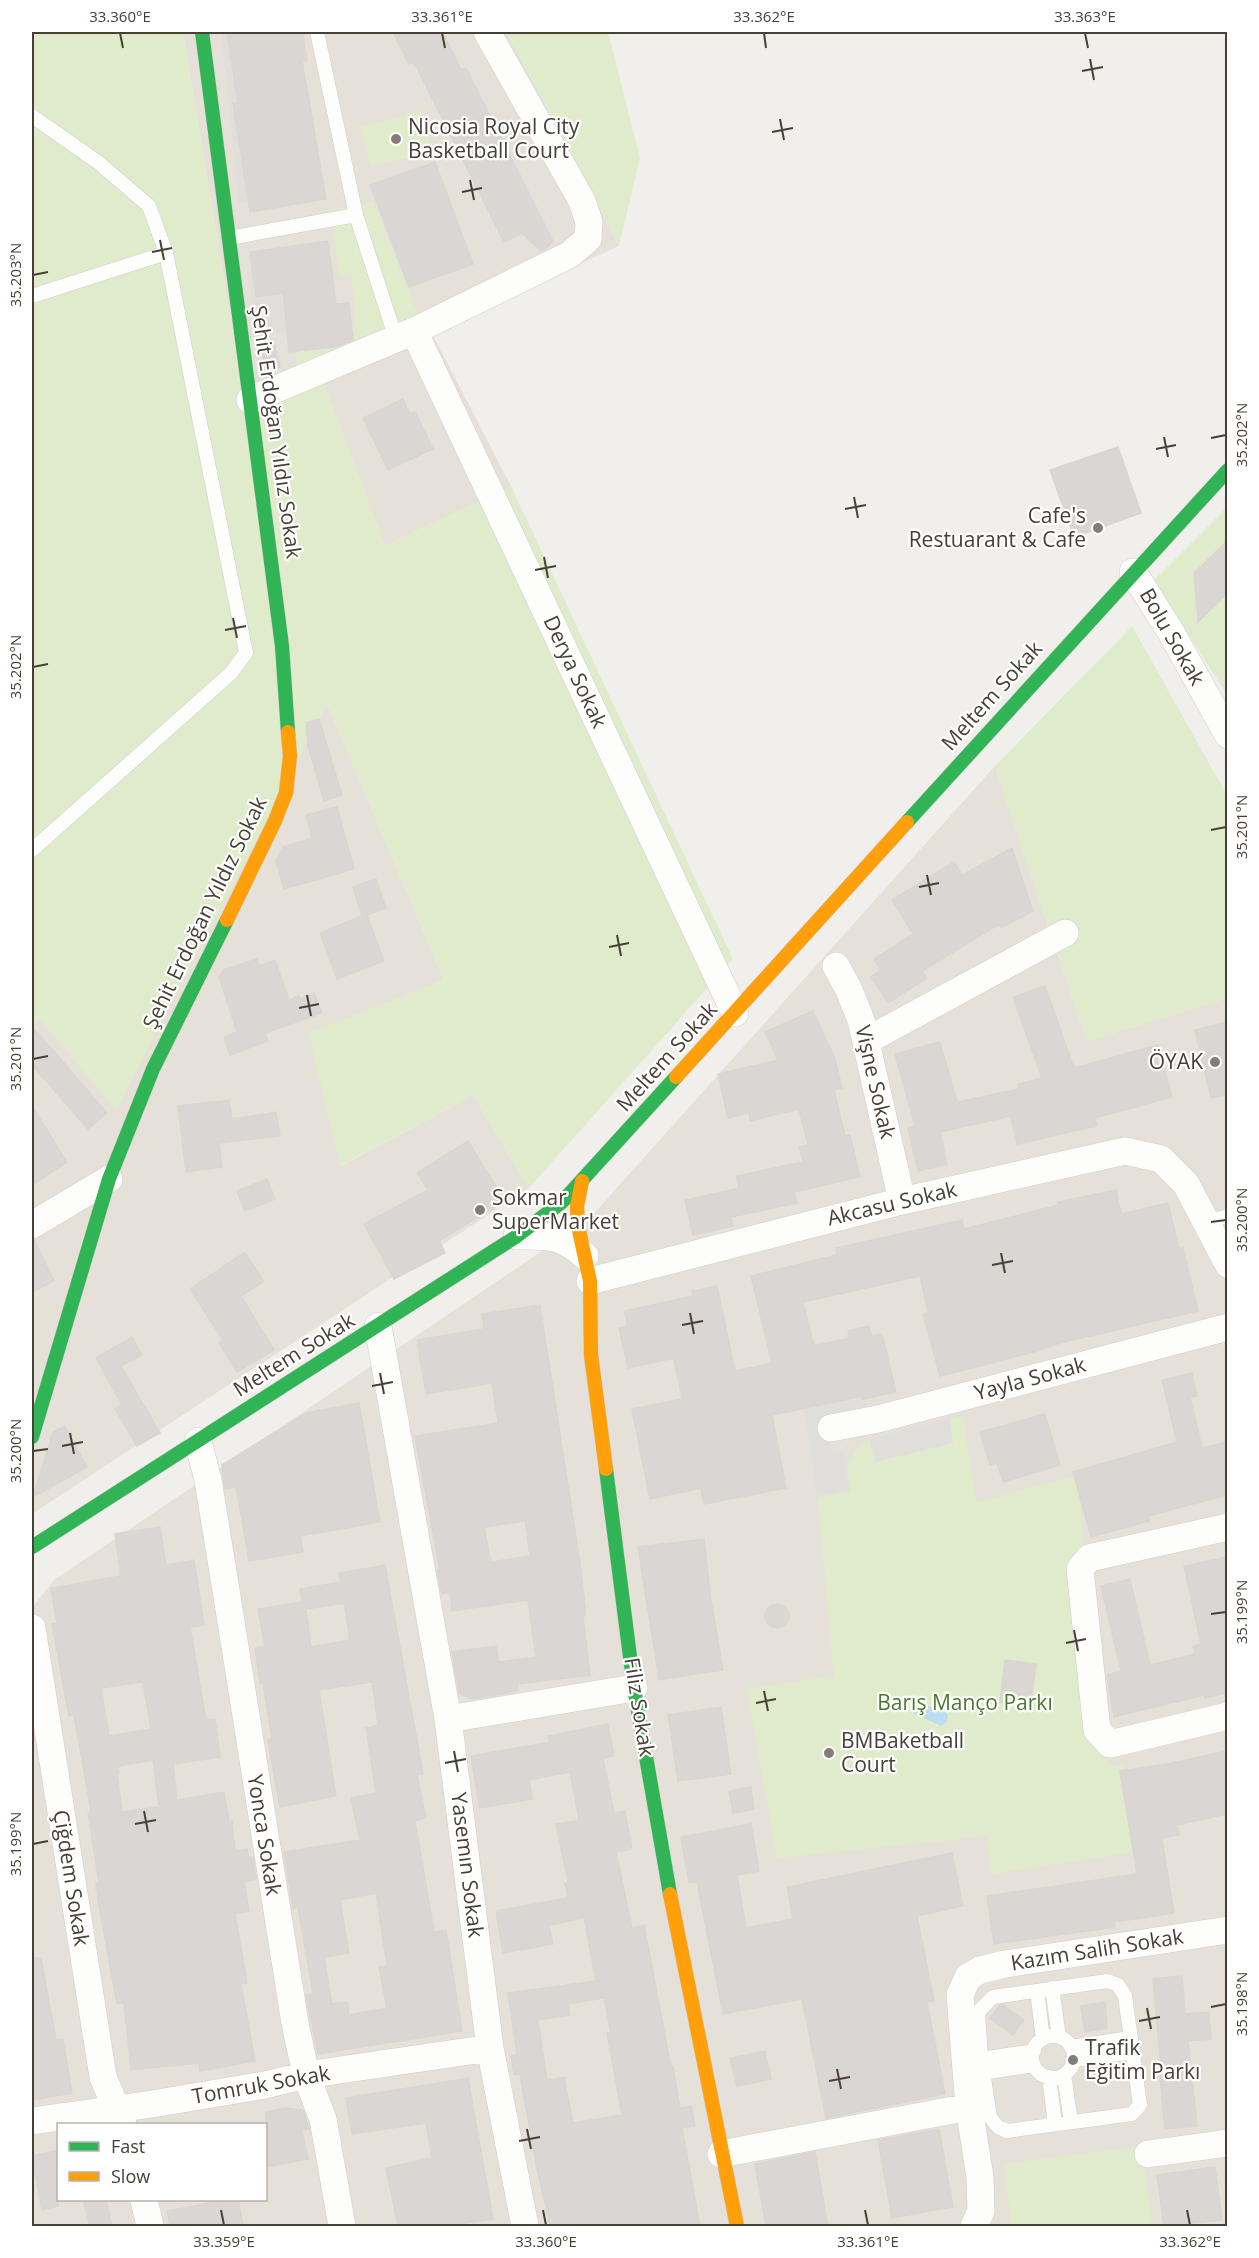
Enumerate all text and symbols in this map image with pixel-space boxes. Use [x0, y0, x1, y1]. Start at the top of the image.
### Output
text: 33.360°E [89, 6, 151, 26]
text: 33.361°E [411, 6, 473, 26]
text: 33.362°E [733, 6, 795, 26]
text: 33.363°E [1054, 6, 1116, 26]
place label: Nicosia Royal City Basketball Court [408, 112, 580, 164]
marker: Nicosia Royal City Basketball Court [389, 132, 403, 146]
text: 35.203°N [5, 243, 25, 307]
street label: Şehit Erdoğan Yıldız Sokak [245, 304, 309, 560]
text: 35.202°N [1231, 403, 1251, 467]
place label: Cafe's Restuarant & Cafe [909, 501, 1086, 553]
marker: Cafe's Restuarant & Cafe [1091, 521, 1105, 535]
street label: Bolu Sokak [1134, 583, 1212, 690]
street label: Derya Sokak [538, 611, 614, 732]
text: 35.202°N [5, 635, 25, 699]
street label: Meltem Sokak [935, 635, 1048, 756]
street label: Şehit Erdoğan Yıldız Sokak [136, 792, 273, 1033]
text: 35.201°N [1231, 795, 1251, 859]
street label: Meltem Sokak [610, 996, 723, 1117]
street label: Vişne Sokak [849, 1022, 903, 1141]
text: 35.201°N [5, 1027, 25, 1091]
place label: ÖYAK [1149, 1047, 1203, 1075]
marker: ÖYAK [1208, 1055, 1222, 1069]
street label: Akcasu Sokak [824, 1175, 959, 1232]
place label: Sokmar SuperMarket [492, 1183, 619, 1235]
text: 35.200°N [1231, 1188, 1251, 1252]
marker: Sokmar SuperMarket [473, 1203, 487, 1217]
street label: Meltem Sokak [228, 1306, 359, 1403]
street label: Yayla Sokak [971, 1350, 1089, 1406]
text: 35.200°N [5, 1419, 25, 1483]
text: 35.199°N [1231, 1580, 1251, 1644]
street label: Filiz Sokak [618, 1655, 662, 1758]
park label: Barış Manço Parkı [877, 1688, 1053, 1716]
place label: BMBaketball Court [841, 1726, 964, 1778]
marker: BMBaketball Court [822, 1746, 836, 1760]
street label: Yonca Sokak [242, 1772, 288, 1897]
street label: Yasemın Sokak [445, 1791, 491, 1939]
street label: Çiğdem Sokak [47, 1808, 97, 1948]
text: 35.199°N [5, 1812, 25, 1876]
street label: Kazım Salih Sokak [1008, 1922, 1185, 1976]
text: 35.198°N [1231, 1972, 1251, 2036]
place label: Trafik Eğitim Parkı [1085, 2033, 1200, 2085]
marker: Trafik Eğitim Parkı [1066, 2053, 1080, 2067]
street label: Tomruk Sokak [190, 2058, 332, 2110]
legend [57, 2123, 267, 2201]
text: Fast [111, 2134, 145, 2158]
text: Slow [111, 2164, 150, 2188]
text: 33.359°E [193, 2231, 255, 2251]
text: 33.360°E [515, 2231, 577, 2251]
text: 33.361°E [837, 2231, 899, 2251]
text: 33.362°E [1159, 2231, 1221, 2251]

